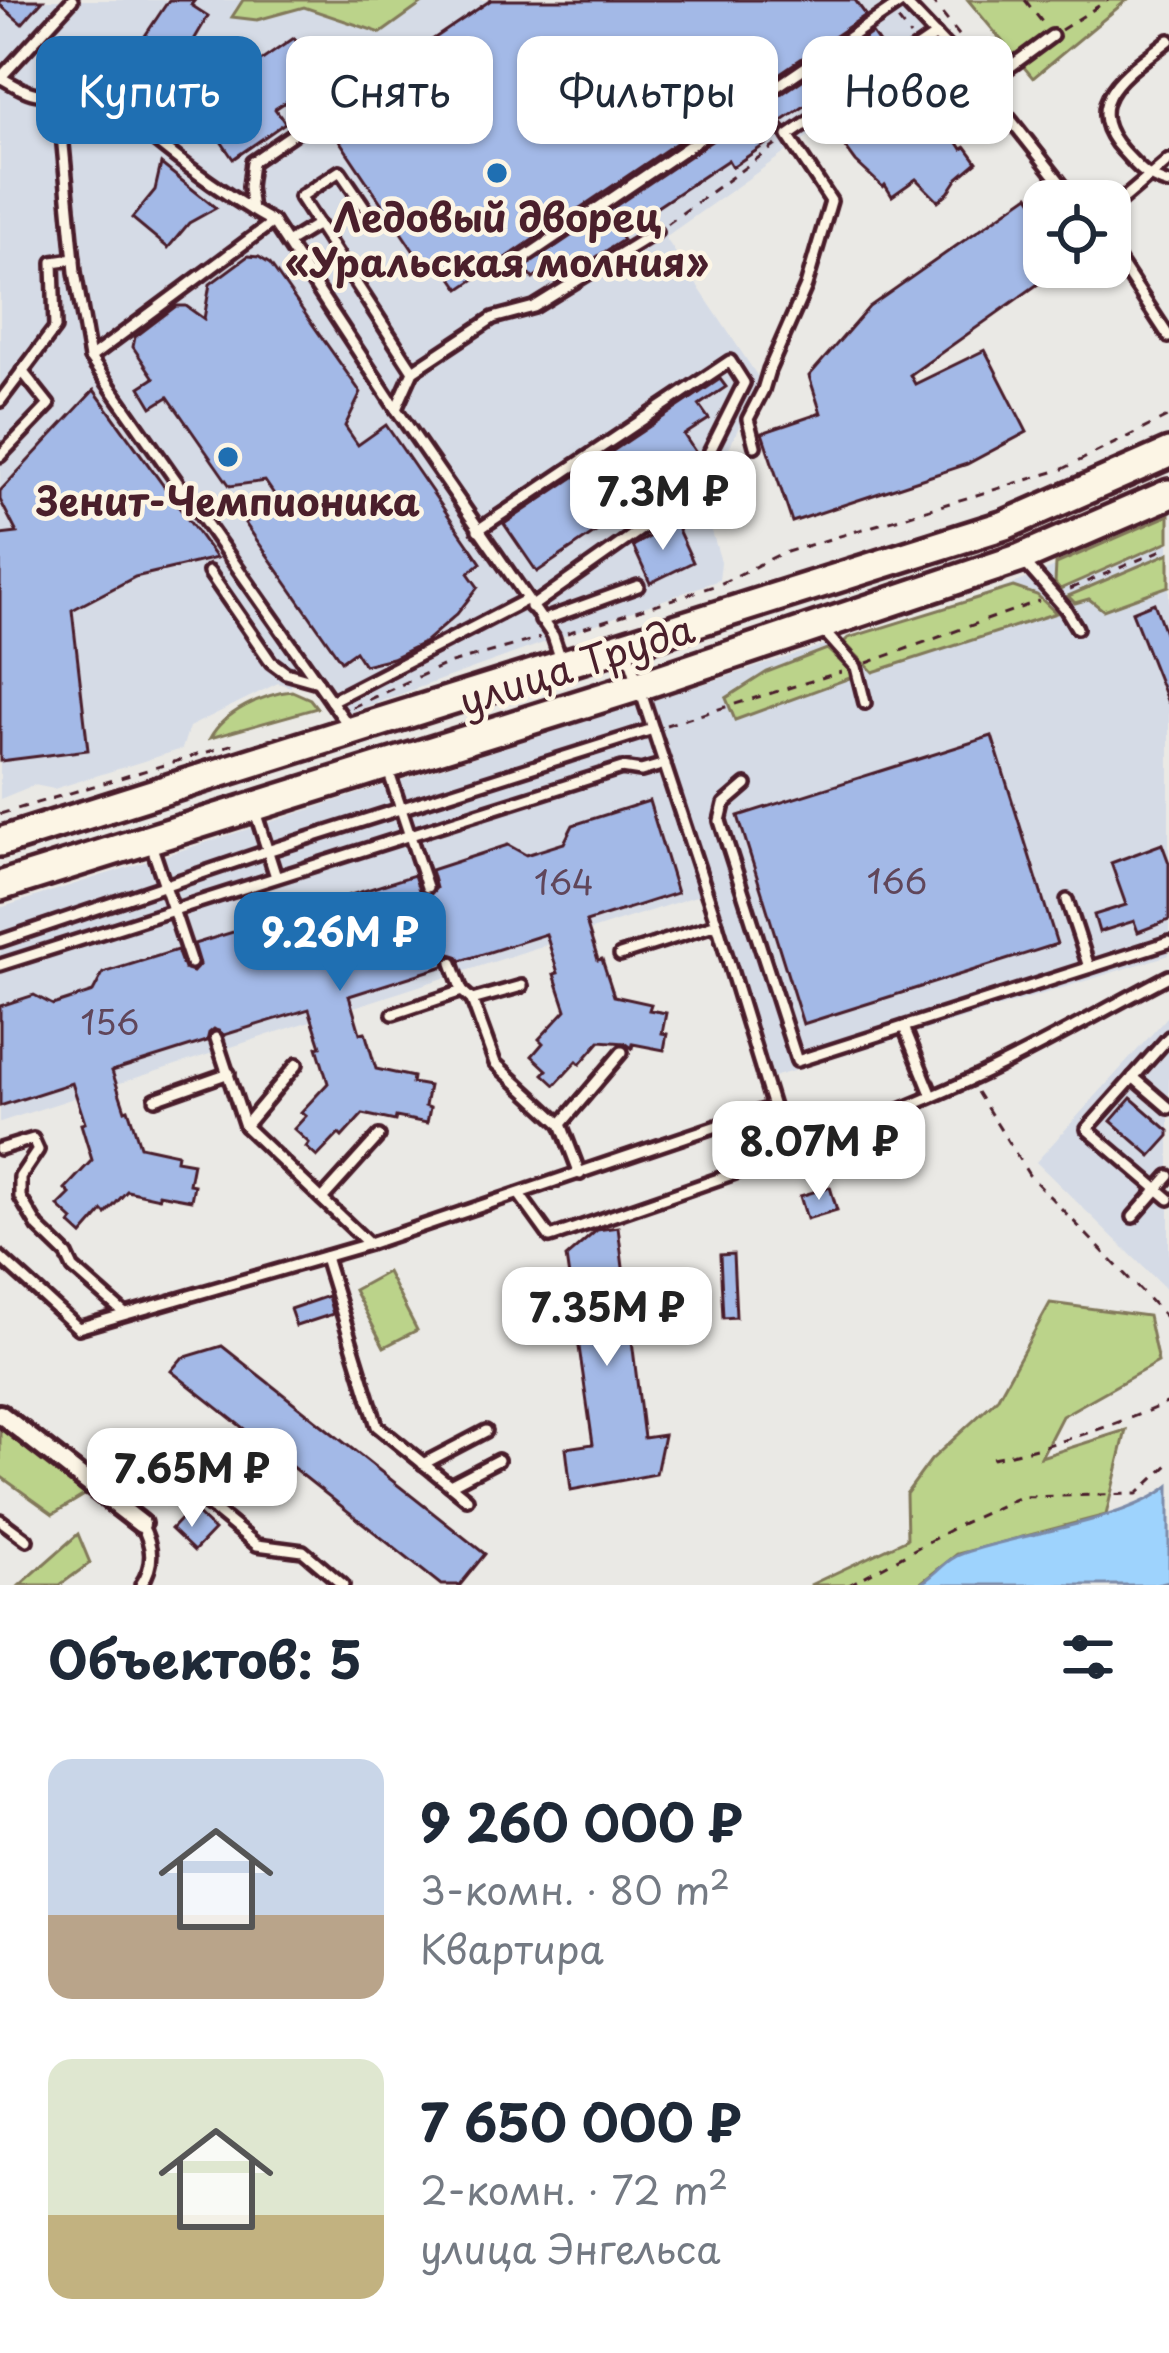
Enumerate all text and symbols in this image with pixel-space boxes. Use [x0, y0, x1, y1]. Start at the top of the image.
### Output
chip: Купить [36, 36, 262, 144]
chip: Снять [286, 36, 493, 144]
chip: Фильтры [517, 36, 778, 144]
chip: Новое [802, 36, 1013, 144]
marker: Ледовый дворец «Уральская молния» [484, 160, 510, 186]
map controls [1023, 180, 1131, 288]
button: locate [1023, 180, 1131, 288]
place label: Ледовый дворец «Уральская молния» [285, 186, 709, 290]
marker: Зенит-Чемпионика [215, 444, 241, 470]
pin: 7.3M ₽ [565, 451, 761, 553]
text: 7.3M ₽ [597, 460, 729, 519]
place label: Зенит-Чемпионика [35, 470, 420, 529]
street label: улица Труда [451, 597, 702, 729]
house number: 166 [867, 855, 927, 905]
house number: 164 [534, 856, 594, 906]
pin: 9.26M ₽ [229, 892, 451, 994]
text: 9.26M ₽ [261, 901, 419, 960]
house number: 156 [80, 996, 140, 1046]
pin: 8.07M ₽ [708, 1101, 930, 1203]
text: 8.07M ₽ [739, 1110, 899, 1169]
pin: 7.35M ₽ [496, 1267, 718, 1369]
text: 7.35M ₽ [529, 1276, 685, 1335]
pin: 7.65M ₽ [81, 1428, 303, 1530]
text: 7.65M ₽ [114, 1437, 270, 1496]
text: Объектов: 5 [48, 1619, 362, 1696]
icon: filters [1055, 1624, 1121, 1690]
text: 9 260 000 ₽ [420, 1782, 743, 1859]
icon: home [144, 1807, 288, 1951]
text: 3-комн. · 80 m² [420, 1859, 730, 1918]
text: Квартира [420, 1918, 604, 1977]
text: 7 650 000 ₽ [420, 2082, 742, 2159]
icon: home [144, 2107, 288, 2251]
text: 2-комн. · 72 m² [420, 2159, 728, 2218]
text: улица Энгельса [420, 2218, 720, 2277]

